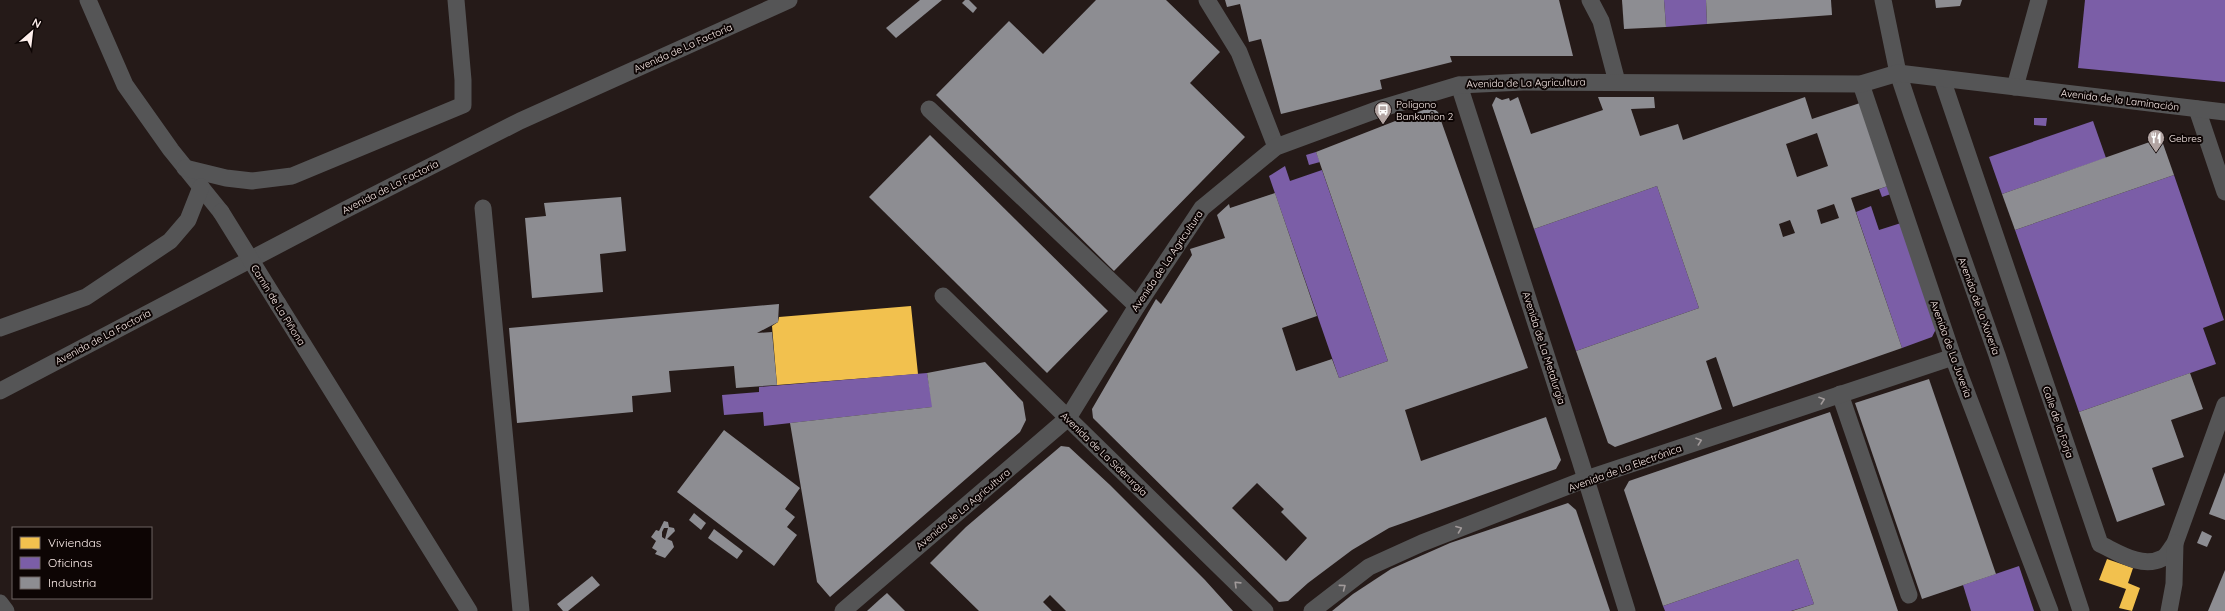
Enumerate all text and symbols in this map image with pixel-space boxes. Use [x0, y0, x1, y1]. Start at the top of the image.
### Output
north arrow [12, 12, 52, 52]
text: N [30, 15, 44, 31]
street label: Avenida de La Factoría [632, 20, 734, 76]
street label: Avenida de La Agricultura [1466, 75, 1586, 91]
street label: Avenida de la Laminación [2060, 86, 2180, 114]
place label: Poligono Bankunion 2 [1396, 98, 1454, 123]
bus stop icon: Poligono Bankunion 2 [1373, 100, 1393, 125]
restaurant icon: Gebres [2146, 128, 2166, 153]
place label: Gebres [2169, 132, 2202, 145]
street label: Avenida de La Factoría [340, 157, 440, 217]
street label: Avenida de La Agricultura [1128, 208, 1206, 314]
street label: Avenida de La Xuvería [1955, 255, 2003, 357]
street label: Camín de La Piñona [248, 262, 308, 348]
street label: Avenida de La Metalurgia [1520, 290, 1568, 406]
street label: Avenida de La Juvería [1927, 299, 1975, 399]
street label: Avenida de La Factoría [53, 306, 153, 368]
street label: Calle de la Forja [2040, 384, 2076, 460]
one-way arrow [1819, 396, 1826, 405]
street label: Avenida de La Siderurgia [1058, 409, 1150, 499]
one-way arrow [1695, 438, 1702, 446]
street label: Avenida de La Electrónica [1567, 441, 1683, 495]
street label: Avenida de La Agricultura [913, 466, 1013, 552]
one-way arrow [1455, 525, 1462, 533]
legend [12, 527, 152, 599]
text: Viviendas [48, 535, 102, 550]
text: Oficinas [48, 555, 93, 570]
text: Industria [48, 575, 96, 590]
one-way arrow [1234, 581, 1242, 589]
one-way arrow [1339, 585, 1346, 592]

